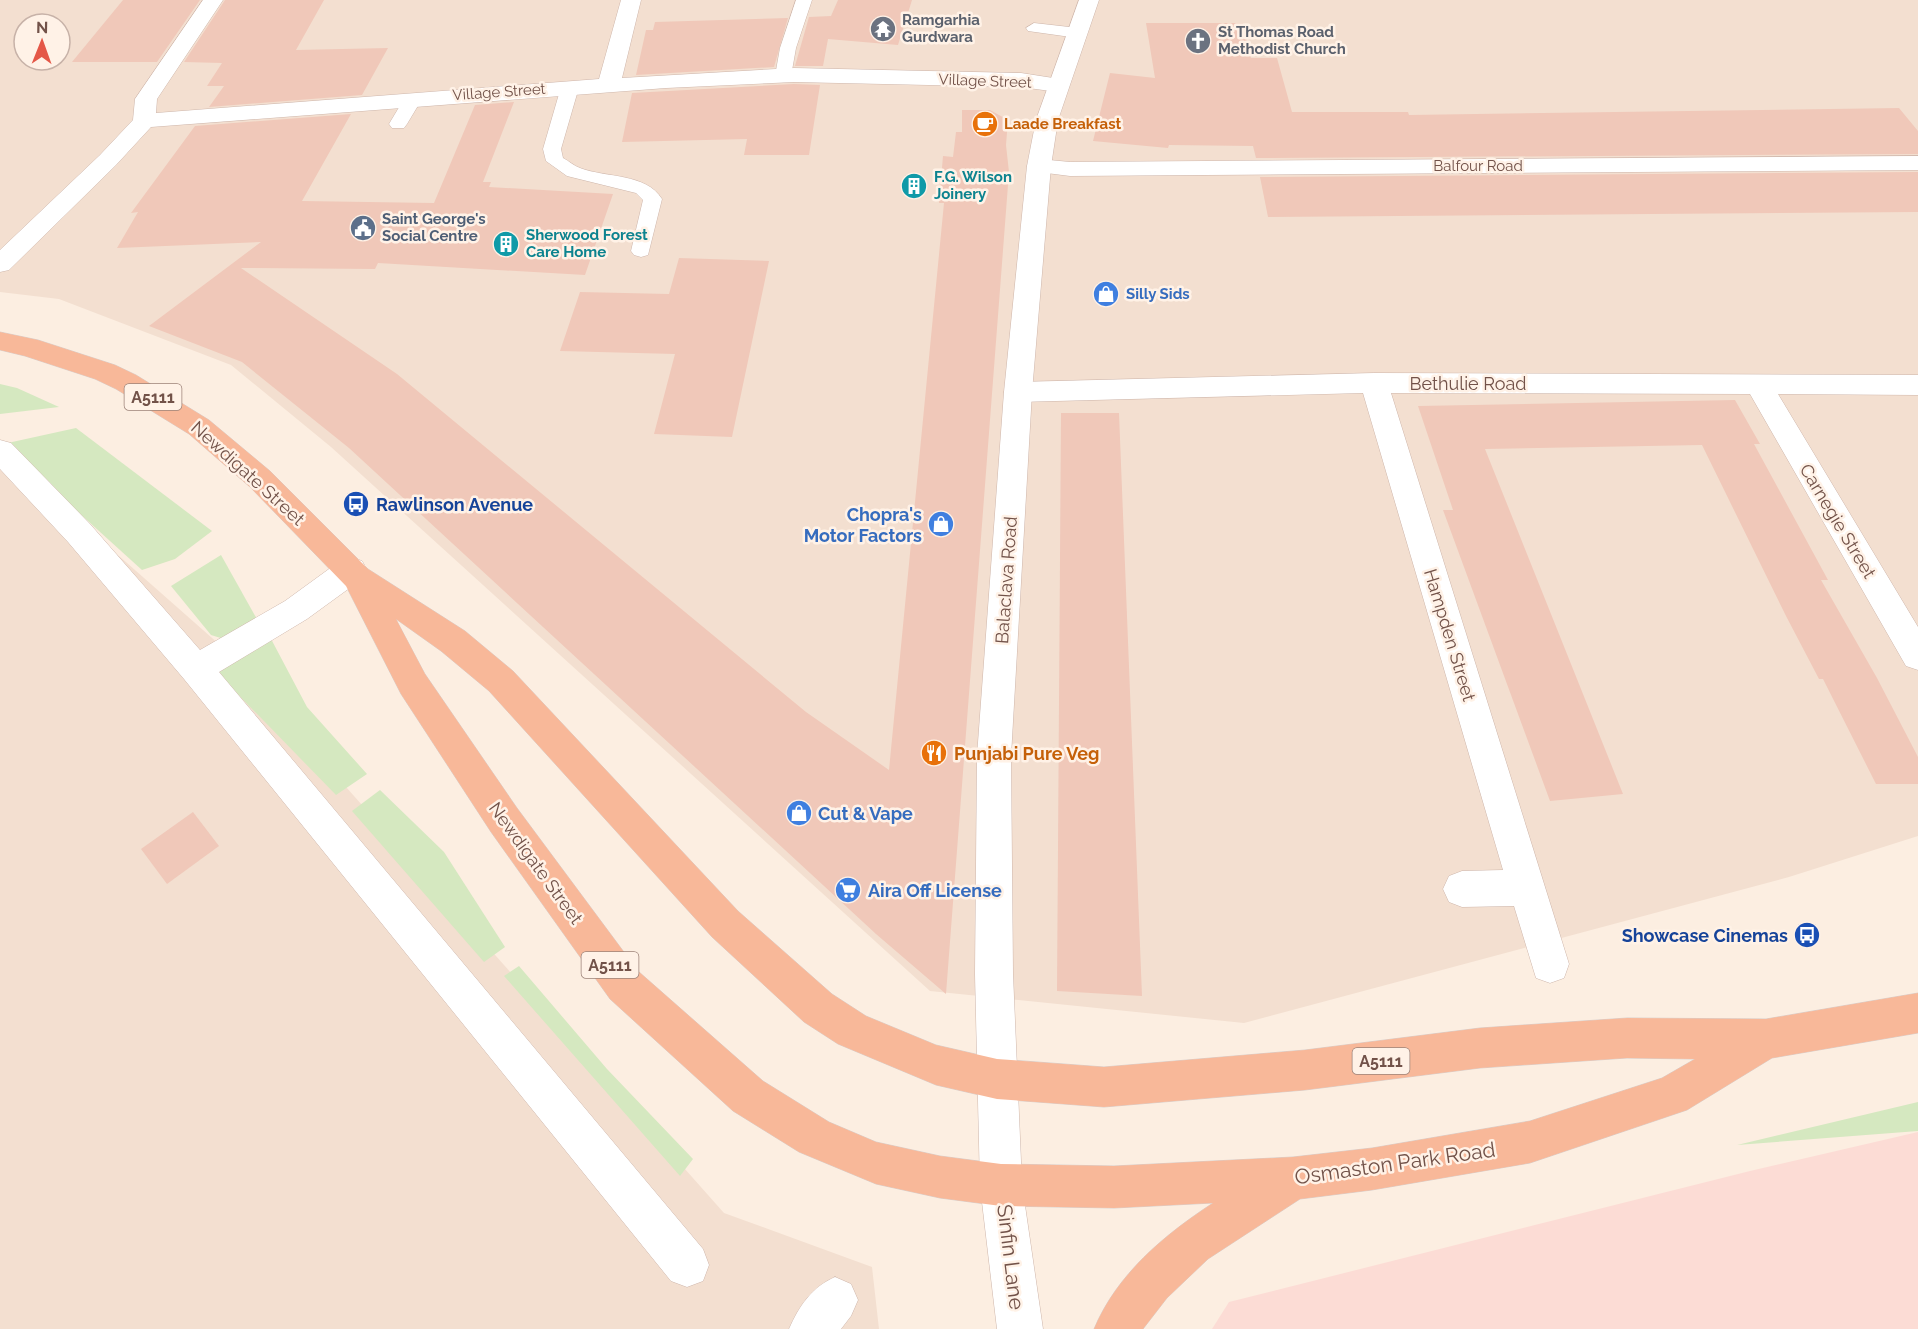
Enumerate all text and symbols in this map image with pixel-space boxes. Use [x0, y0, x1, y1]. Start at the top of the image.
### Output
place label: Ramgarhia Gurdwara [902, 11, 980, 46]
north arrow [12, 12, 72, 72]
temple icon: Ramgarhia Gurdwara [868, 14, 898, 44]
text: N [36, 18, 49, 37]
place label: St Thomas Road Methodist Church [1218, 23, 1346, 58]
church icon: St Thomas Road Methodist Church [1183, 26, 1213, 56]
street label: Village Street [938, 70, 1032, 92]
street label: Village Street [452, 80, 546, 104]
cafe icon: Laade Breakfast [970, 109, 1000, 139]
place label: Laade Breakfast [1004, 115, 1122, 133]
street label: Balfour Road [1433, 157, 1523, 175]
place label: F.G. Wilson Joinery [934, 168, 1012, 203]
building icon: F.G. Wilson Joinery [899, 171, 929, 201]
place label: Saint George's Social Centre [382, 210, 486, 245]
public building icon: Saint George's Social Centre [348, 213, 378, 243]
place label: Sherwood Forest Care Home [526, 226, 648, 261]
building icon: Sherwood Forest Care Home [491, 229, 521, 259]
shop icon: Silly Sids [1091, 279, 1121, 309]
place label: Silly Sids [1126, 285, 1190, 303]
street label: Bethulie Road [1410, 373, 1526, 394]
road number: A5111 [124, 384, 182, 410]
street label: Newdigate Street [187, 417, 309, 529]
street label: Carnegie Street [1796, 460, 1880, 582]
bus stop icon: Rawlinson Avenue [341, 489, 371, 519]
place label: Rawlinson Avenue [376, 494, 533, 515]
place label: Chopra's Motor Factors [804, 504, 922, 546]
shop icon: Chopra's Motor Factors [926, 509, 956, 539]
street label: Balaclava Road [991, 516, 1021, 644]
street label: Hampden Street [1420, 566, 1480, 704]
restaurant icon: Punjabi Pure Veg [919, 738, 949, 768]
place label: Punjabi Pure Veg [954, 743, 1099, 764]
street label: Newdigate Street [485, 798, 587, 928]
shop icon: Cut & Vape [784, 798, 814, 828]
place label: Cut & Vape [818, 803, 913, 824]
supermarket icon: Aira Off License [833, 875, 863, 905]
place label: Aira Off License [868, 880, 1002, 901]
bus stop icon: Showcase Cinemas [1792, 920, 1822, 950]
place label: Showcase Cinemas [1622, 925, 1788, 946]
road number: A5111 [582, 952, 638, 978]
road number: A5111 [1352, 1048, 1410, 1074]
street label: Osmaston Park Road [1293, 1137, 1497, 1189]
street label: Sinfin Lane [992, 1203, 1030, 1311]

